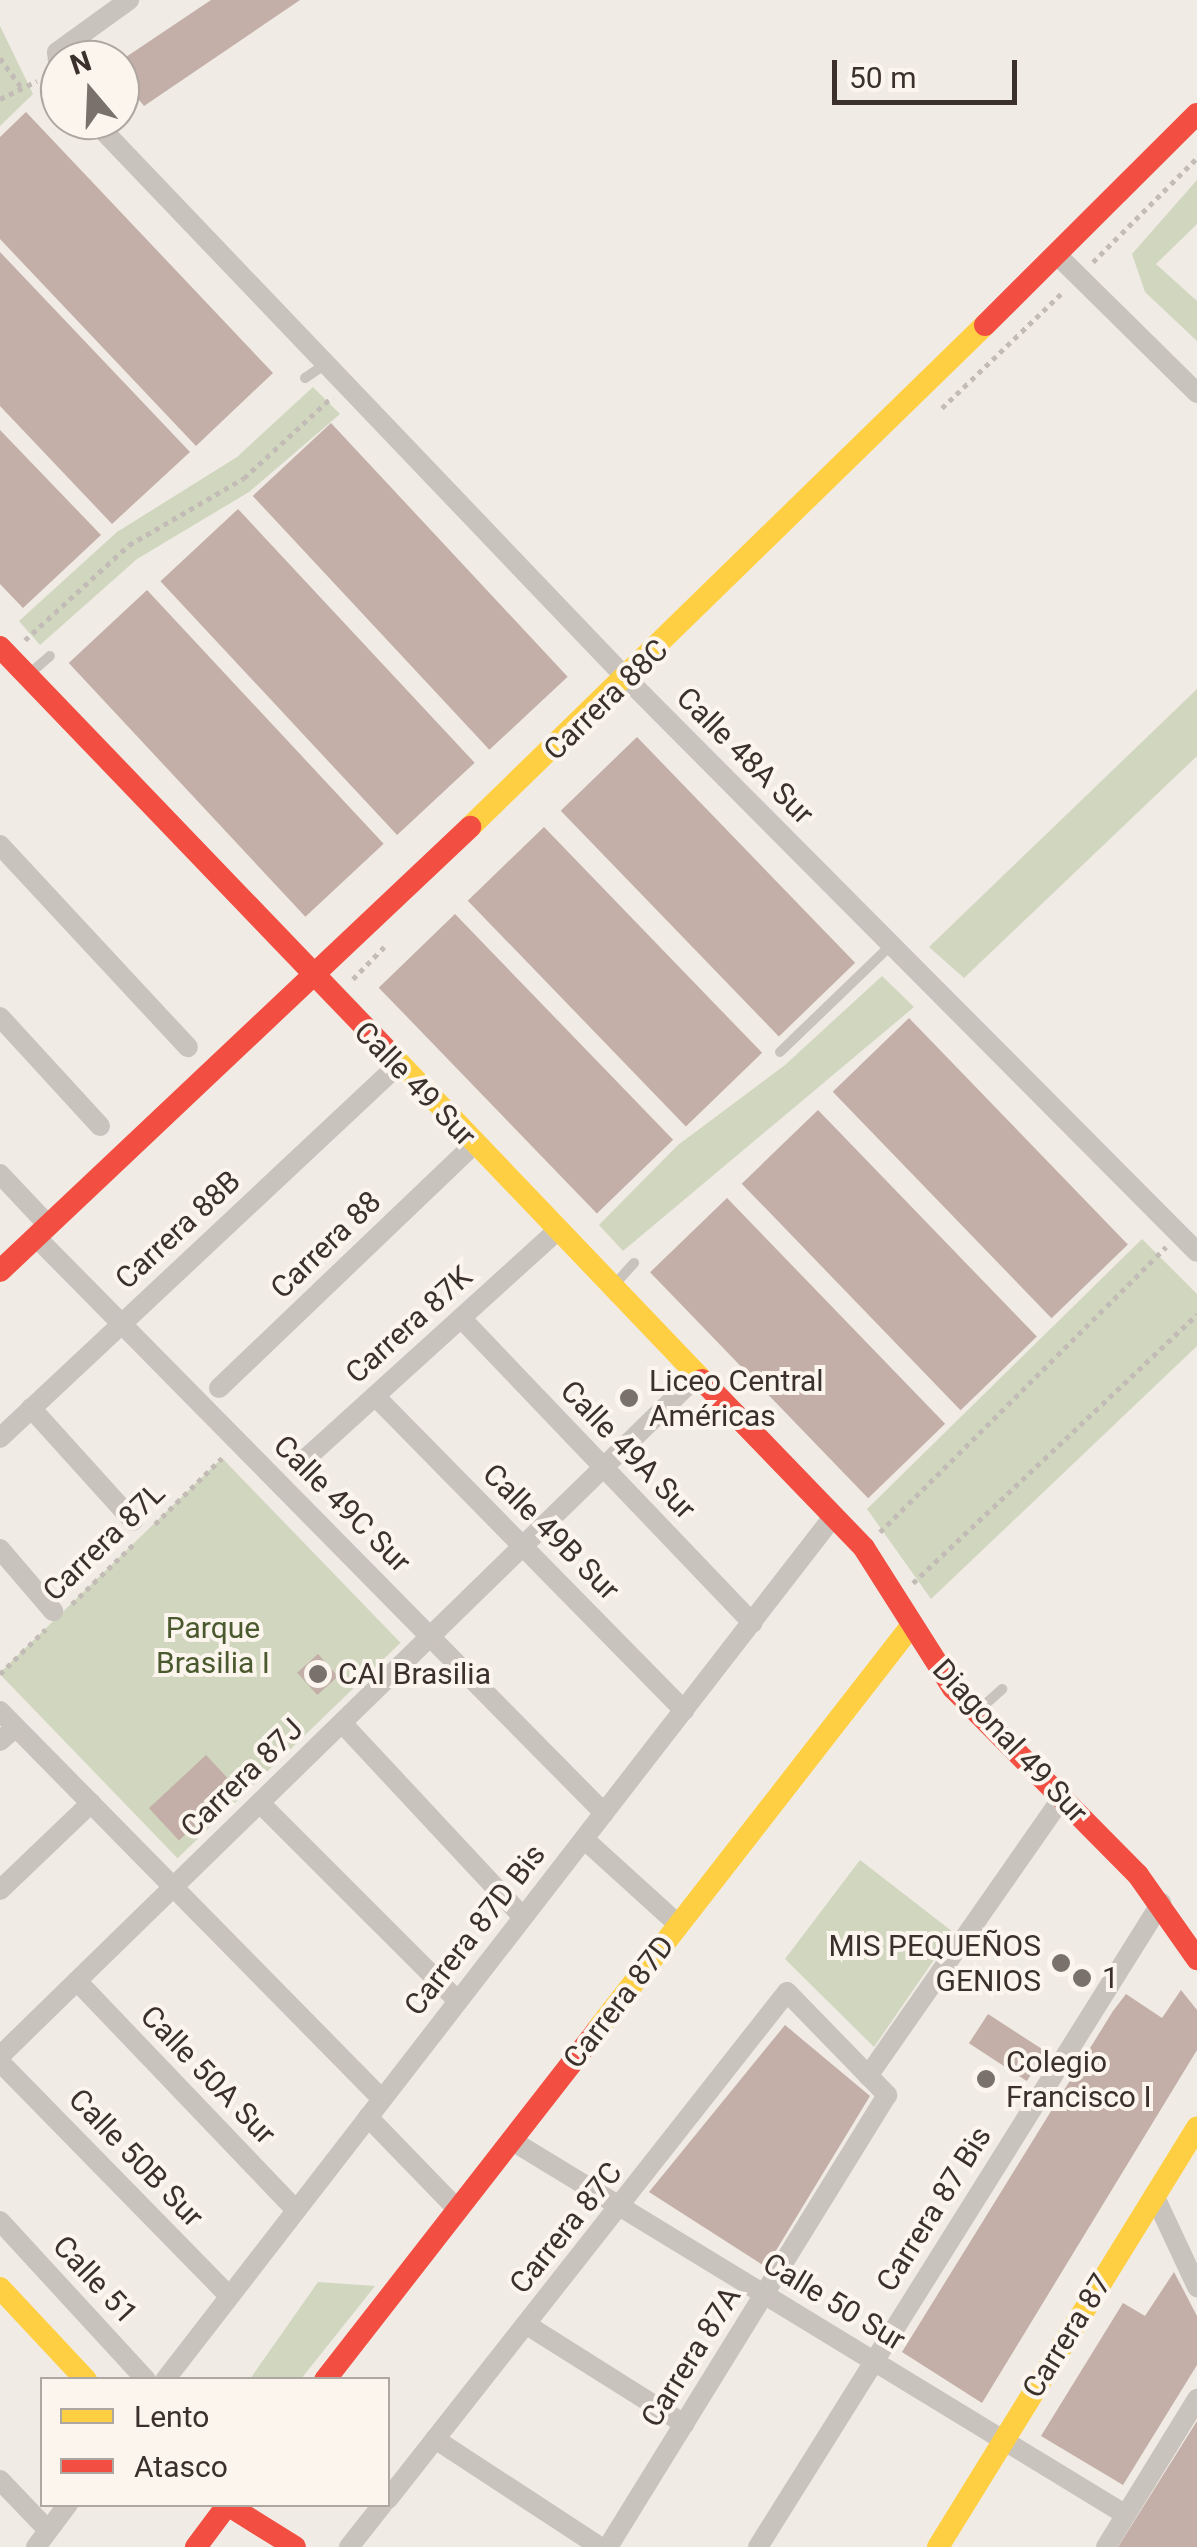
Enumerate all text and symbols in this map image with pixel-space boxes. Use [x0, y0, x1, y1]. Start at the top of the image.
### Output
north arrow [40, 40, 140, 140]
scale bar [837, 40, 1022, 102]
text: N [66, 44, 95, 82]
text: 50 m [849, 60, 916, 95]
street label: Carrera 88C [537, 632, 675, 768]
street label: Calle 48A Sur [669, 680, 821, 832]
street label: Calle 49 Sur [347, 1014, 483, 1154]
street label: Carrera 88B [108, 1163, 248, 1297]
street label: Carrera 88 [264, 1184, 388, 1306]
street label: Carrera 87K [338, 1259, 480, 1391]
place label: Liceo Central Américas [649, 1363, 824, 1434]
street label: Calle 49A Sur [553, 1373, 703, 1527]
marker: Liceo Central Américas [618, 1387, 640, 1409]
street label: Calle 49C Sur [266, 1428, 418, 1580]
street label: Calle 49B Sur [475, 1456, 627, 1608]
street label: Carrera 87L [36, 1475, 172, 1609]
park label: Parque Brasilia I [156, 1610, 270, 1680]
street label: Diagonal 49 Sur [925, 1652, 1095, 1830]
place label: CAI Brasilia [338, 1656, 491, 1692]
marker: CAI Brasilia [307, 1663, 329, 1685]
street label: Carrera 87J [174, 1711, 310, 1845]
street label: Carrera 87D Bis [397, 1837, 553, 2023]
street label: Carrera 87D [556, 1928, 682, 2076]
place label: MIS PEQUEÑOS GENIOS [828, 1928, 1041, 1998]
marker: MIS PEQUEÑOS GENIOS [1050, 1952, 1072, 1974]
place label: 1 [1102, 1960, 1119, 1996]
marker: 1 [1071, 1967, 1093, 1989]
street label: Calle 50A Sur [133, 1998, 283, 2152]
place label: Colegio Francisco I [1006, 2044, 1152, 2114]
marker: Colegio Francisco I [975, 2068, 997, 2090]
street label: Calle 50B Sur [61, 2081, 211, 2235]
street label: Carrera 87 Bis [869, 2120, 999, 2298]
street label: Carrera 87C [502, 2155, 630, 2301]
street label: Calle 51 [45, 2228, 145, 2332]
street label: Calle 50 Sur [756, 2246, 912, 2358]
street label: Carrera 87 [1015, 2268, 1119, 2404]
street label: Carrera 87A [634, 2280, 748, 2434]
legend [40, 2377, 390, 2507]
text: Lento [134, 2399, 209, 2434]
text: Atasco [134, 2449, 228, 2484]

